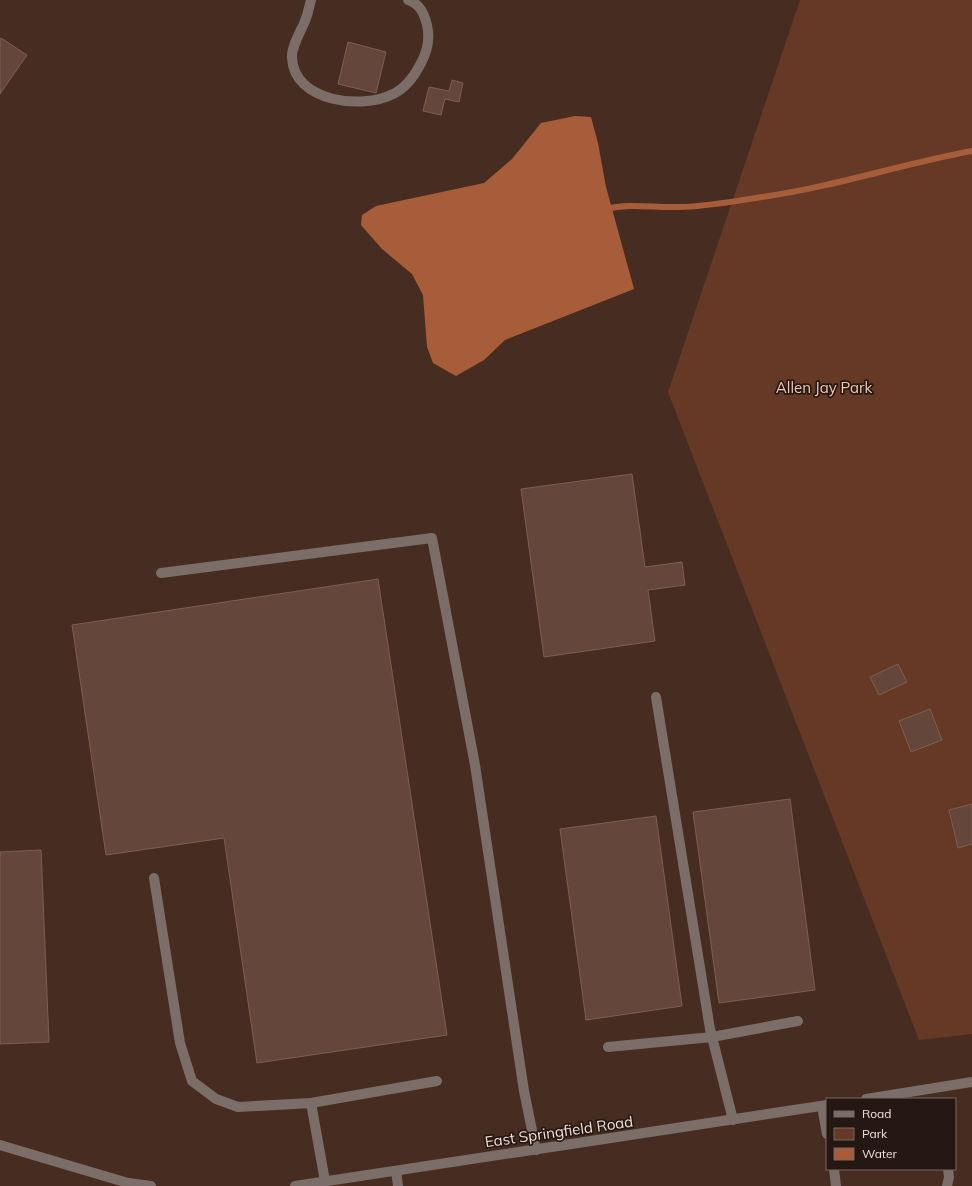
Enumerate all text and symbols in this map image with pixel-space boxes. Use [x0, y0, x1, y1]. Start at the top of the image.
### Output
park label: Allen Jay Park [776, 378, 872, 397]
legend [826, 1098, 956, 1170]
text: Road [862, 1106, 891, 1121]
street label: East Springfield Road [484, 1112, 634, 1151]
text: Park [862, 1126, 888, 1141]
text: Water [862, 1146, 898, 1161]

